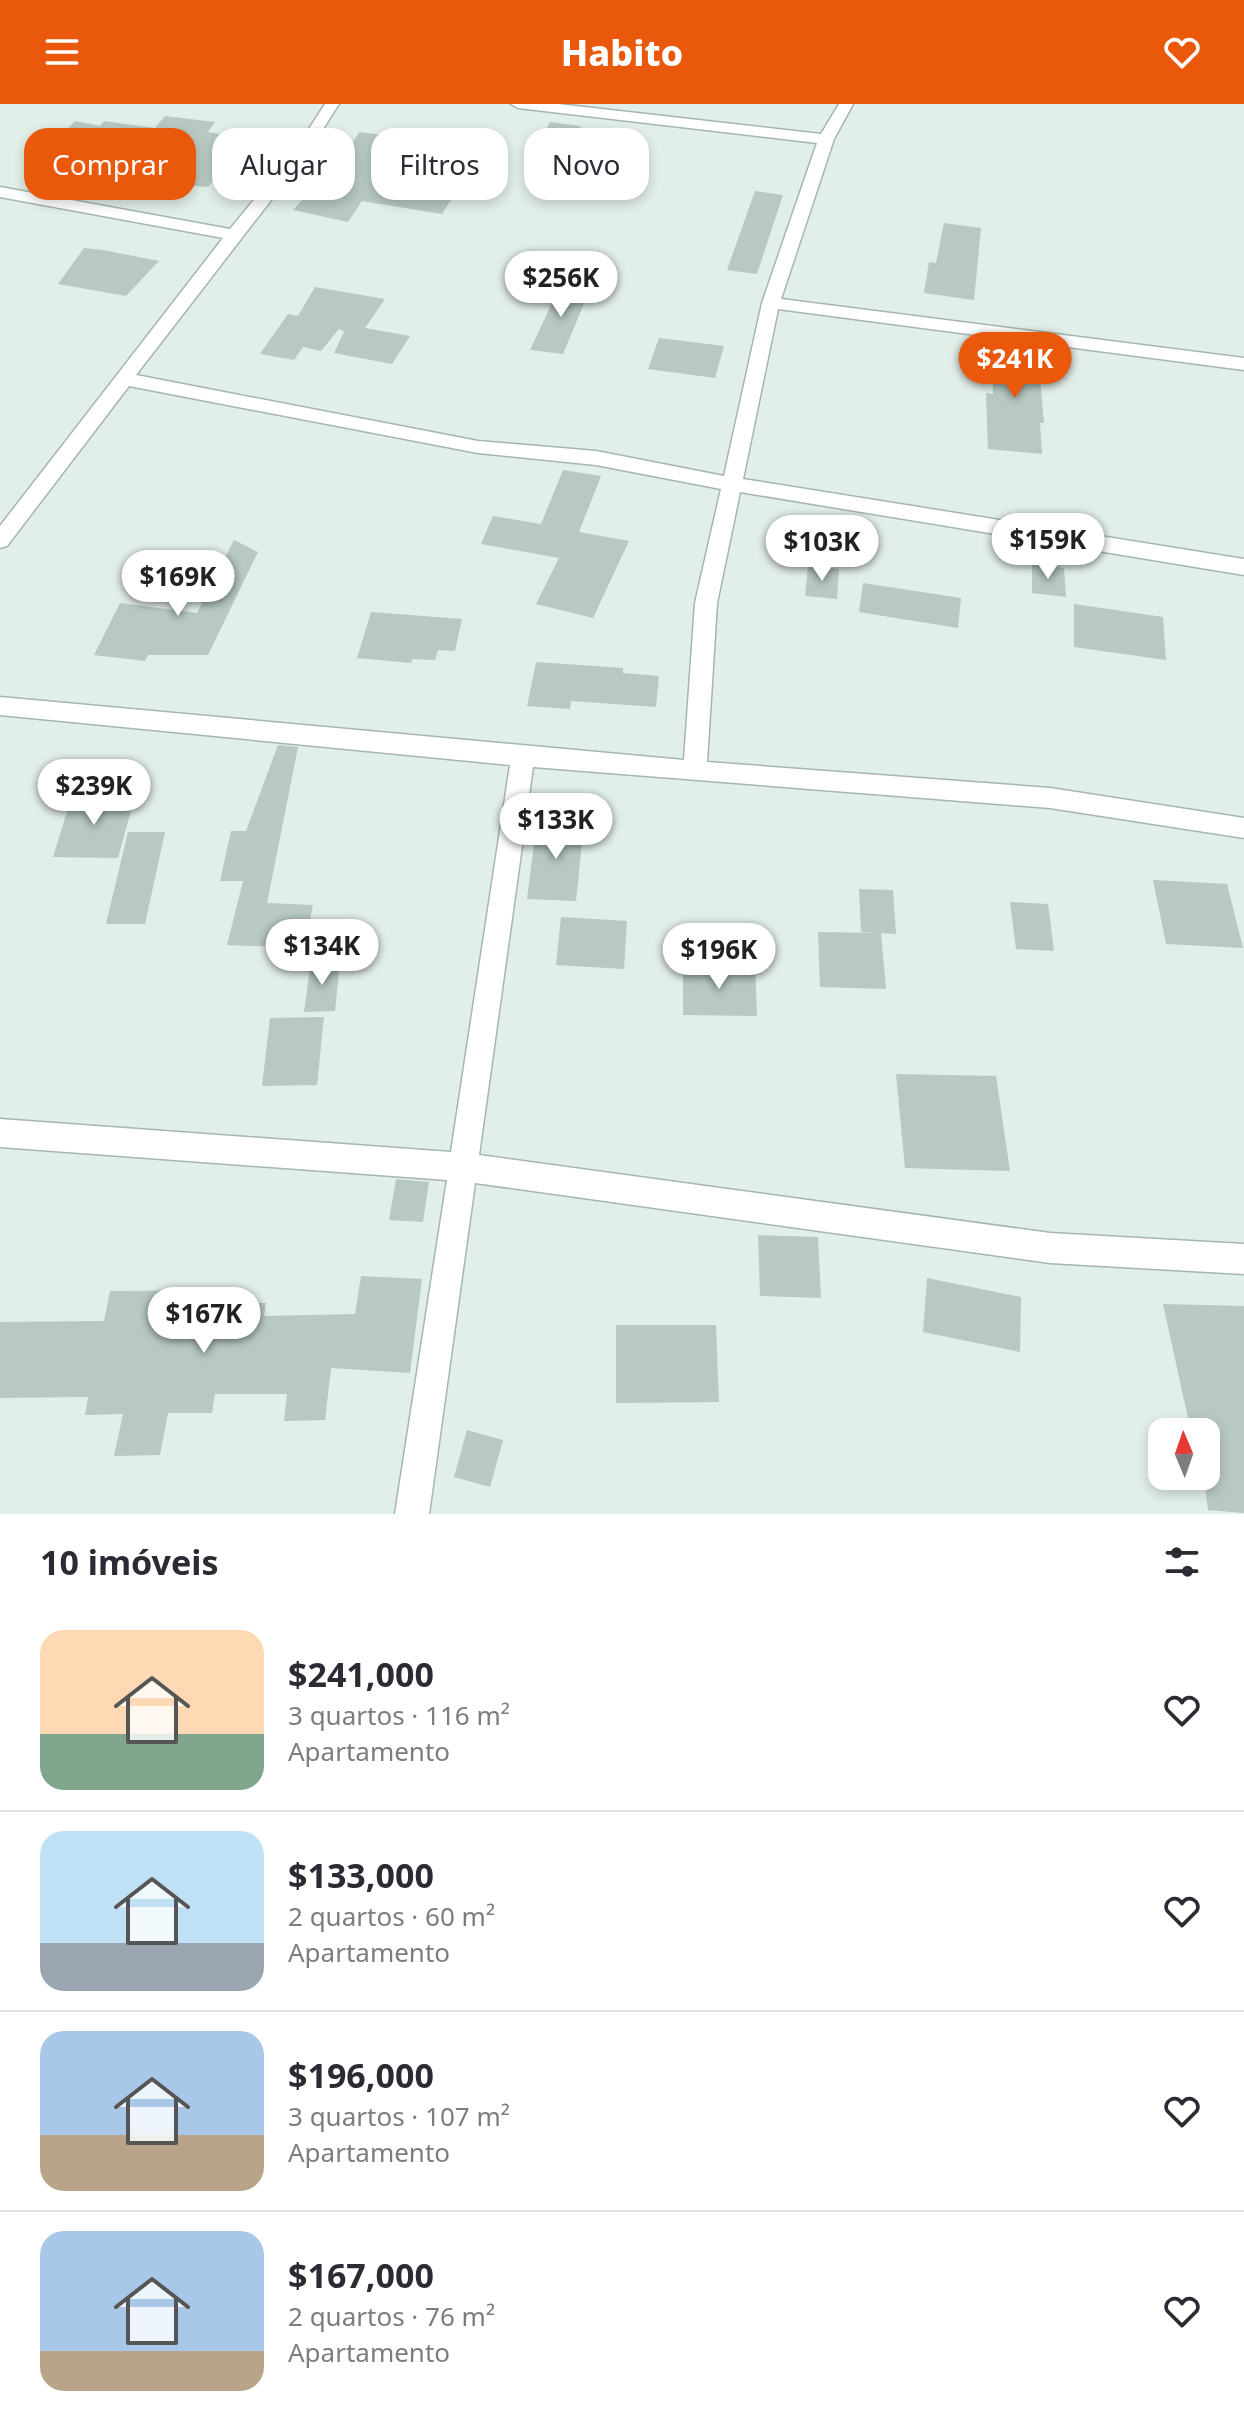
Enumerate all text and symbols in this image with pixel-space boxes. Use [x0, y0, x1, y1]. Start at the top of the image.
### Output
text: Habito [561, 28, 683, 77]
icon: menu [40, 30, 84, 74]
icon: heart [1160, 30, 1204, 74]
chip: Comprar [24, 128, 196, 200]
chip: Alugar [212, 128, 355, 200]
chip: Filtros [371, 128, 508, 200]
chip: Novo [524, 128, 649, 200]
pin: $256K [505, 251, 617, 319]
text: $256K [523, 259, 599, 295]
pin: $241K [959, 332, 1071, 400]
text: $241K [977, 340, 1053, 376]
pin: $159K [992, 513, 1104, 581]
pin: $103K [766, 515, 878, 583]
text: $159K [1010, 521, 1086, 557]
text: $103K [784, 523, 860, 559]
pin: $169K [122, 550, 234, 618]
text: $169K [140, 558, 216, 594]
pin: $239K [38, 759, 150, 827]
text: $239K [56, 767, 132, 803]
pin: $133K [500, 793, 612, 861]
text: $133K [518, 801, 594, 837]
pin: $134K [266, 919, 378, 987]
pin: $196K [663, 923, 775, 991]
text: $134K [284, 927, 360, 963]
text: $196K [681, 931, 757, 967]
pin: $167K [148, 1287, 260, 1355]
text: $167K [166, 1295, 242, 1331]
north arrow [1148, 1418, 1220, 1490]
map controls [1148, 1418, 1220, 1490]
text: 10 imóveis [40, 1539, 219, 1585]
icon: filters [1160, 1540, 1204, 1584]
text: $241,000 [288, 1651, 434, 1697]
icon: home [104, 1662, 200, 1758]
icon: heart [1160, 1688, 1204, 1732]
text: 3 quartos · 116 m² [288, 1697, 510, 1733]
text: Apartamento [288, 1733, 450, 1769]
text: $133,000 [288, 1852, 434, 1898]
icon: home [104, 1863, 200, 1959]
icon: heart [1160, 1889, 1204, 1933]
text: 2 quartos · 60 m² [288, 1898, 495, 1934]
text: Apartamento [288, 1934, 450, 1970]
text: $196,000 [288, 2052, 434, 2098]
icon: home [104, 2063, 200, 2159]
icon: heart [1160, 2089, 1204, 2133]
text: 3 quartos · 107 m² [288, 2098, 510, 2134]
text: Apartamento [288, 2134, 450, 2170]
text: $167,000 [288, 2252, 434, 2298]
icon: home [104, 2263, 200, 2359]
icon: heart [1160, 2289, 1204, 2333]
text: 2 quartos · 76 m² [288, 2298, 495, 2334]
text: Apartamento [288, 2334, 450, 2370]

